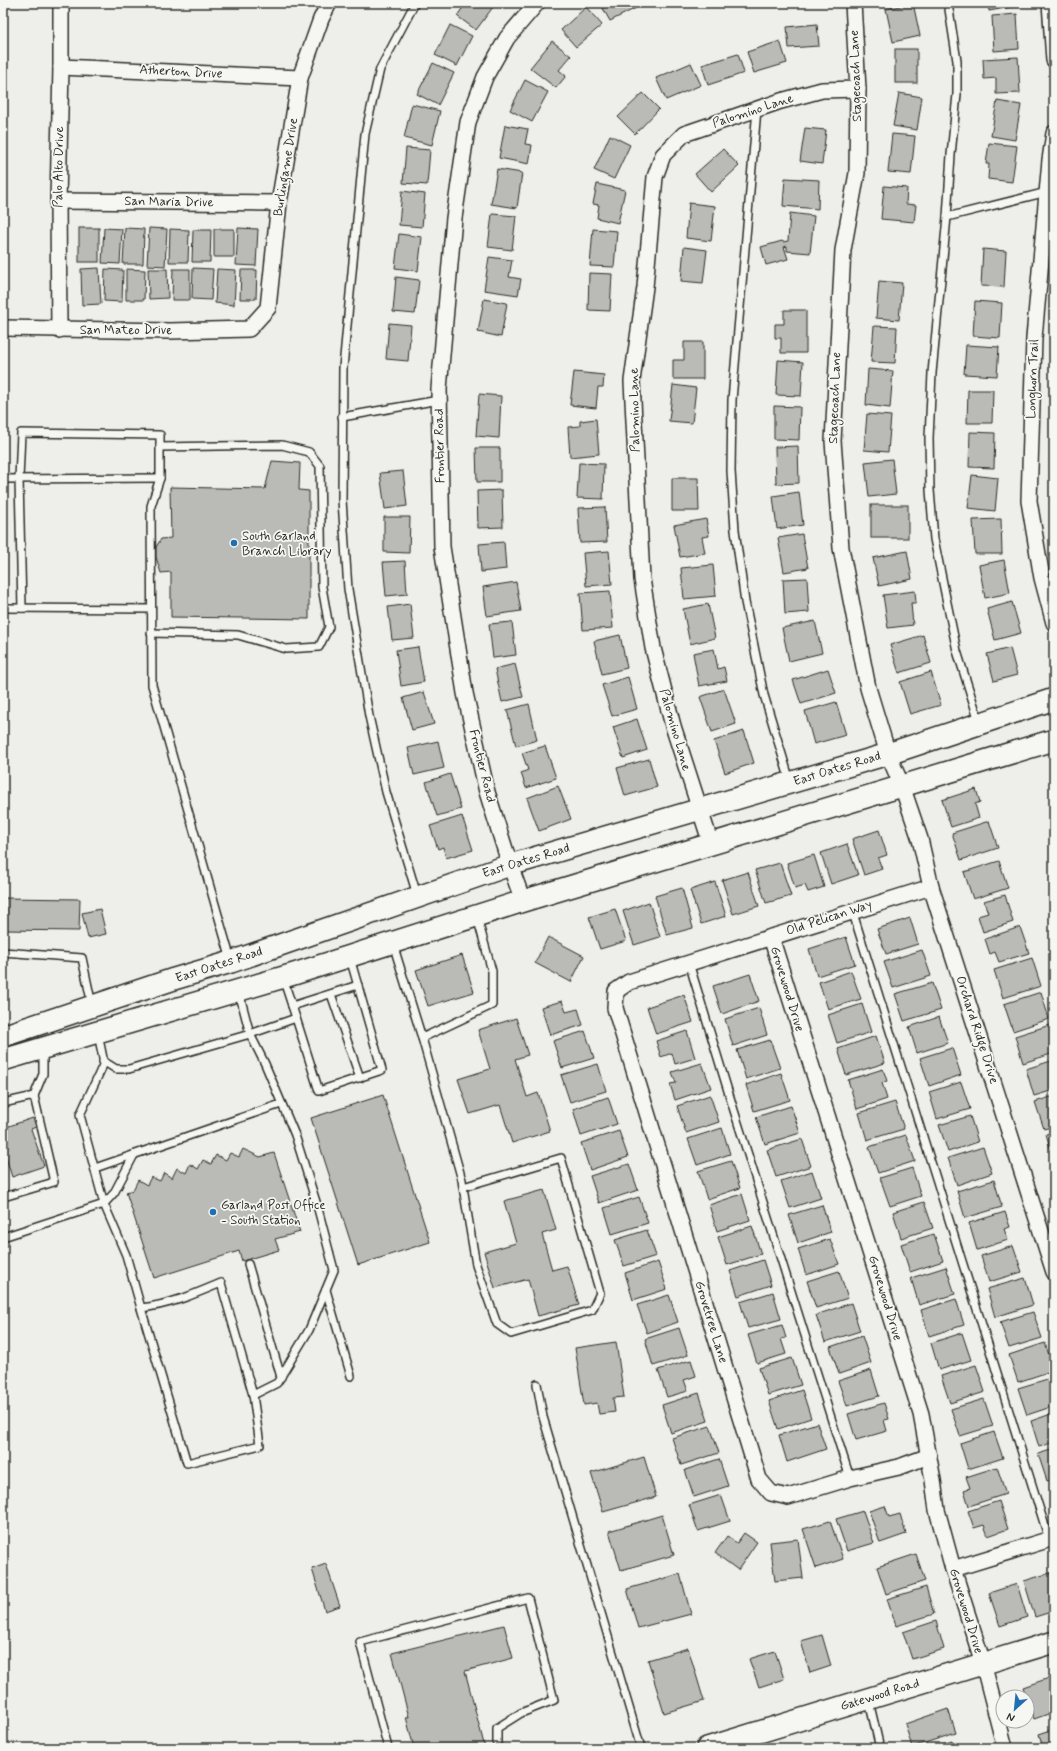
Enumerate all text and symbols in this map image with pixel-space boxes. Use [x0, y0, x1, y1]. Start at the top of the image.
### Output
street label: Stagecoach Lane [846, 30, 867, 122]
street label: Atherton Drive [139, 61, 223, 83]
street label: Palomino Lane [710, 90, 796, 132]
street label: Burlingame Drive [270, 117, 304, 218]
street label: Palo Alto Drive [50, 126, 68, 208]
street label: San Maria Drive [124, 193, 214, 211]
street label: San Mateo Drive [80, 322, 172, 339]
street label: Longhorn Trail [1023, 339, 1044, 419]
street label: Stagecoach Lane [825, 352, 846, 444]
street label: Palomino Lane [626, 368, 644, 452]
street label: Frontier Road [431, 408, 449, 484]
place label: South Garland Branch Library [242, 528, 332, 560]
marker: South Garland Branch Library [229, 538, 239, 548]
street label: Palomino Lane [655, 687, 695, 773]
street label: Frontier Road [465, 728, 499, 804]
street label: East Oates Road [791, 748, 883, 790]
street label: East Oates Road [480, 840, 572, 882]
street label: Old Pelican Way [784, 896, 874, 940]
street label: East Oates Road [173, 943, 265, 987]
street label: Grovewood Drive [766, 944, 808, 1034]
street label: Orchard Ridge Drive [950, 974, 1002, 1087]
place label: Garland Post Office - South Station [221, 1197, 326, 1229]
marker: Garland Post Office - South Station [208, 1207, 218, 1217]
street label: Grovewood Drive [864, 1253, 906, 1343]
street label: Grovetree Lane [690, 1279, 732, 1365]
street label: Grovewood Drive [945, 1566, 987, 1656]
street label: Gatewood Road [838, 1675, 922, 1715]
north arrow [995, 1689, 1035, 1729]
text: N [1004, 1709, 1017, 1725]

